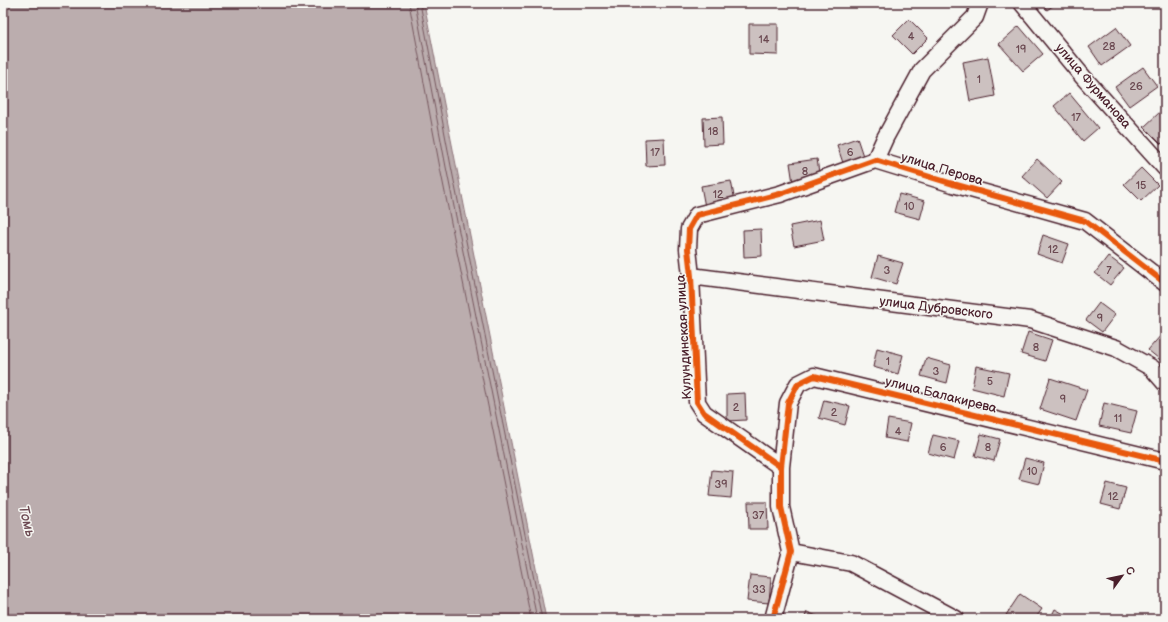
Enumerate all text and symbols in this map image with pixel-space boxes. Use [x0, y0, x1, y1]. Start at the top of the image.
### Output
house number: 4 [908, 30, 915, 43]
house number: 14 [759, 33, 770, 46]
street label: улица Фурманова [1052, 40, 1135, 132]
house number: 28 [1103, 40, 1115, 53]
house number: 19 [1016, 43, 1026, 56]
house number: 1 [977, 73, 981, 86]
house number: 26 [1129, 80, 1143, 93]
house number: 17 [1071, 111, 1081, 124]
house number: 18 [708, 125, 718, 138]
house number: 17 [650, 146, 660, 159]
house number: 6 [847, 146, 854, 159]
street label: улица Перова [899, 149, 985, 189]
house number: 8 [802, 165, 808, 178]
house number: 15 [1136, 179, 1146, 192]
house number: 12 [713, 188, 724, 201]
house number: 10 [904, 200, 915, 213]
house number: 12 [1048, 243, 1059, 256]
house number: 3 [884, 264, 891, 277]
house number: 7 [1106, 264, 1112, 277]
street label: Кулундинская улица [673, 274, 695, 400]
street label: улица Дубровского [878, 293, 994, 323]
house number: 9 [1097, 312, 1103, 325]
house number: 8 [1033, 341, 1039, 354]
house number: 1 [886, 355, 890, 368]
house number: 3 [933, 365, 940, 378]
street label: улица Балакирева [884, 373, 999, 417]
house number: 5 [987, 375, 993, 388]
house number: 9 [1060, 393, 1066, 406]
house number: 2 [733, 401, 740, 414]
house number: 2 [831, 406, 838, 419]
house number: 11 [1114, 412, 1122, 425]
house number: 4 [895, 425, 902, 438]
house number: 6 [940, 441, 947, 454]
house number: 8 [985, 441, 991, 454]
house number: 10 [1027, 465, 1038, 478]
house number: 39 [714, 478, 728, 491]
house number: 12 [1108, 490, 1119, 503]
water label: Томь [15, 504, 39, 538]
house number: 37 [752, 509, 765, 522]
north arrow [1102, 556, 1142, 596]
text: С [1122, 564, 1138, 578]
house number: 33 [752, 583, 766, 596]

